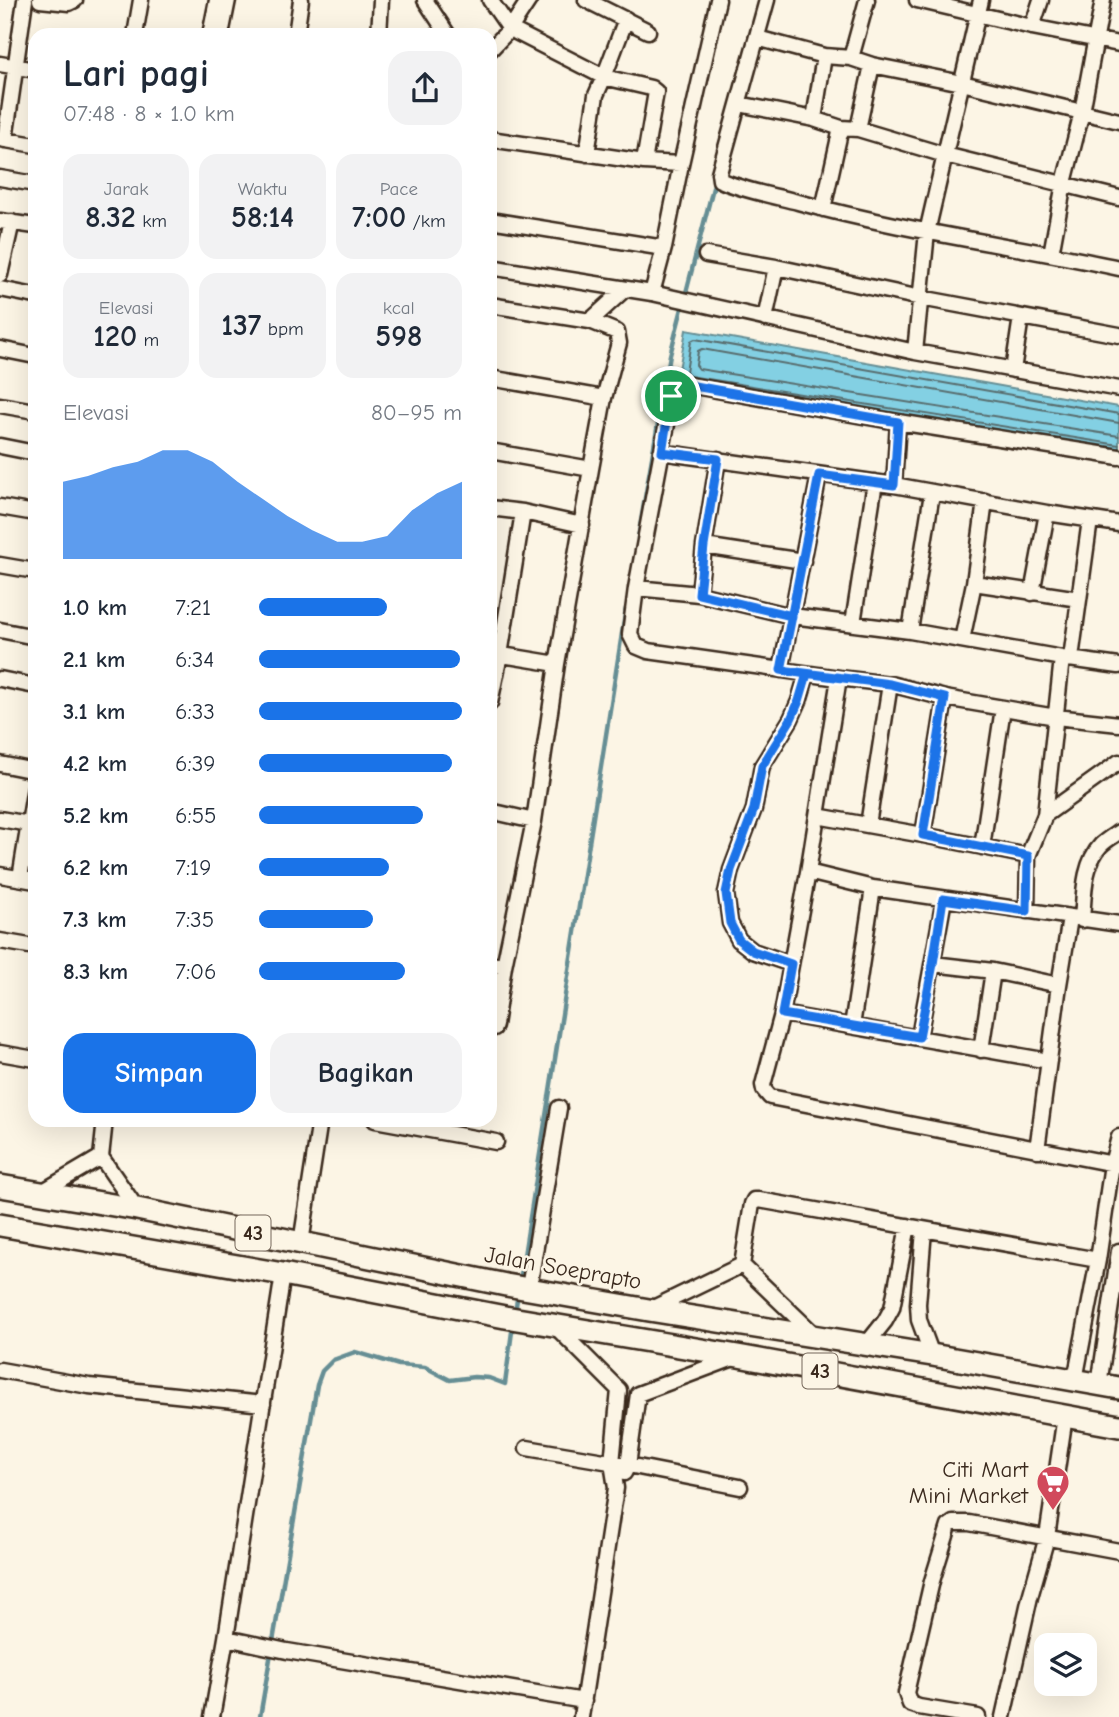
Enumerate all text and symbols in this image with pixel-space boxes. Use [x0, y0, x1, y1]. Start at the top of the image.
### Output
button: share [388, 51, 462, 125]
text: Lari pagi [63, 52, 209, 96]
text: 07:48 · 8 × 1.0 km [63, 100, 235, 127]
text: Jarak [104, 178, 149, 200]
text: Waktu [238, 178, 287, 200]
text: Pace [380, 178, 418, 200]
text: 8.32 [85, 200, 136, 235]
text: 58:14 [231, 200, 294, 235]
text: 7:00 [352, 200, 406, 235]
text: km [136, 210, 167, 232]
text: /km [406, 210, 446, 232]
text: Elevasi [99, 297, 154, 319]
text: kcal [383, 297, 415, 319]
text: 137 [221, 308, 261, 343]
text: bpm [261, 318, 304, 340]
text: 120 [93, 319, 137, 354]
text: 598 [375, 319, 422, 354]
text: m [137, 329, 159, 351]
pin [641, 366, 701, 426]
icon: arrive [652, 377, 690, 415]
text: Elevasi [63, 399, 129, 426]
text: 80–95 m [371, 399, 462, 426]
text: 1.0 km [63, 594, 127, 621]
text: 7:21 [175, 594, 211, 621]
text: 2.1 km [63, 646, 125, 673]
text: 6:34 [175, 646, 214, 673]
text: 3.1 km [63, 698, 125, 725]
text: 6:33 [175, 698, 215, 725]
text: 4.2 km [63, 750, 127, 777]
text: 6:39 [175, 750, 215, 777]
text: 5.2 km [63, 802, 129, 829]
text: 6:55 [175, 802, 217, 829]
text: 6.2 km [63, 854, 128, 881]
text: 7:19 [175, 854, 211, 881]
text: 7.3 km [63, 906, 127, 933]
text: 7:35 [175, 906, 214, 933]
text: 8.3 km [63, 958, 128, 985]
text: 7:06 [175, 958, 217, 985]
button: Simpan [63, 1033, 256, 1113]
button: Bagikan [270, 1033, 462, 1113]
road number: 43 [236, 1216, 270, 1250]
street label: Jalan Soeprapto [482, 1241, 644, 1295]
road number: 43 [802, 1354, 838, 1388]
place label: Citi Mart Mini Market [909, 1456, 1029, 1509]
supermarket icon: Citi Mart Mini Market [1034, 1463, 1072, 1512]
map controls [1034, 1633, 1097, 1696]
button: layers [1034, 1633, 1097, 1696]

